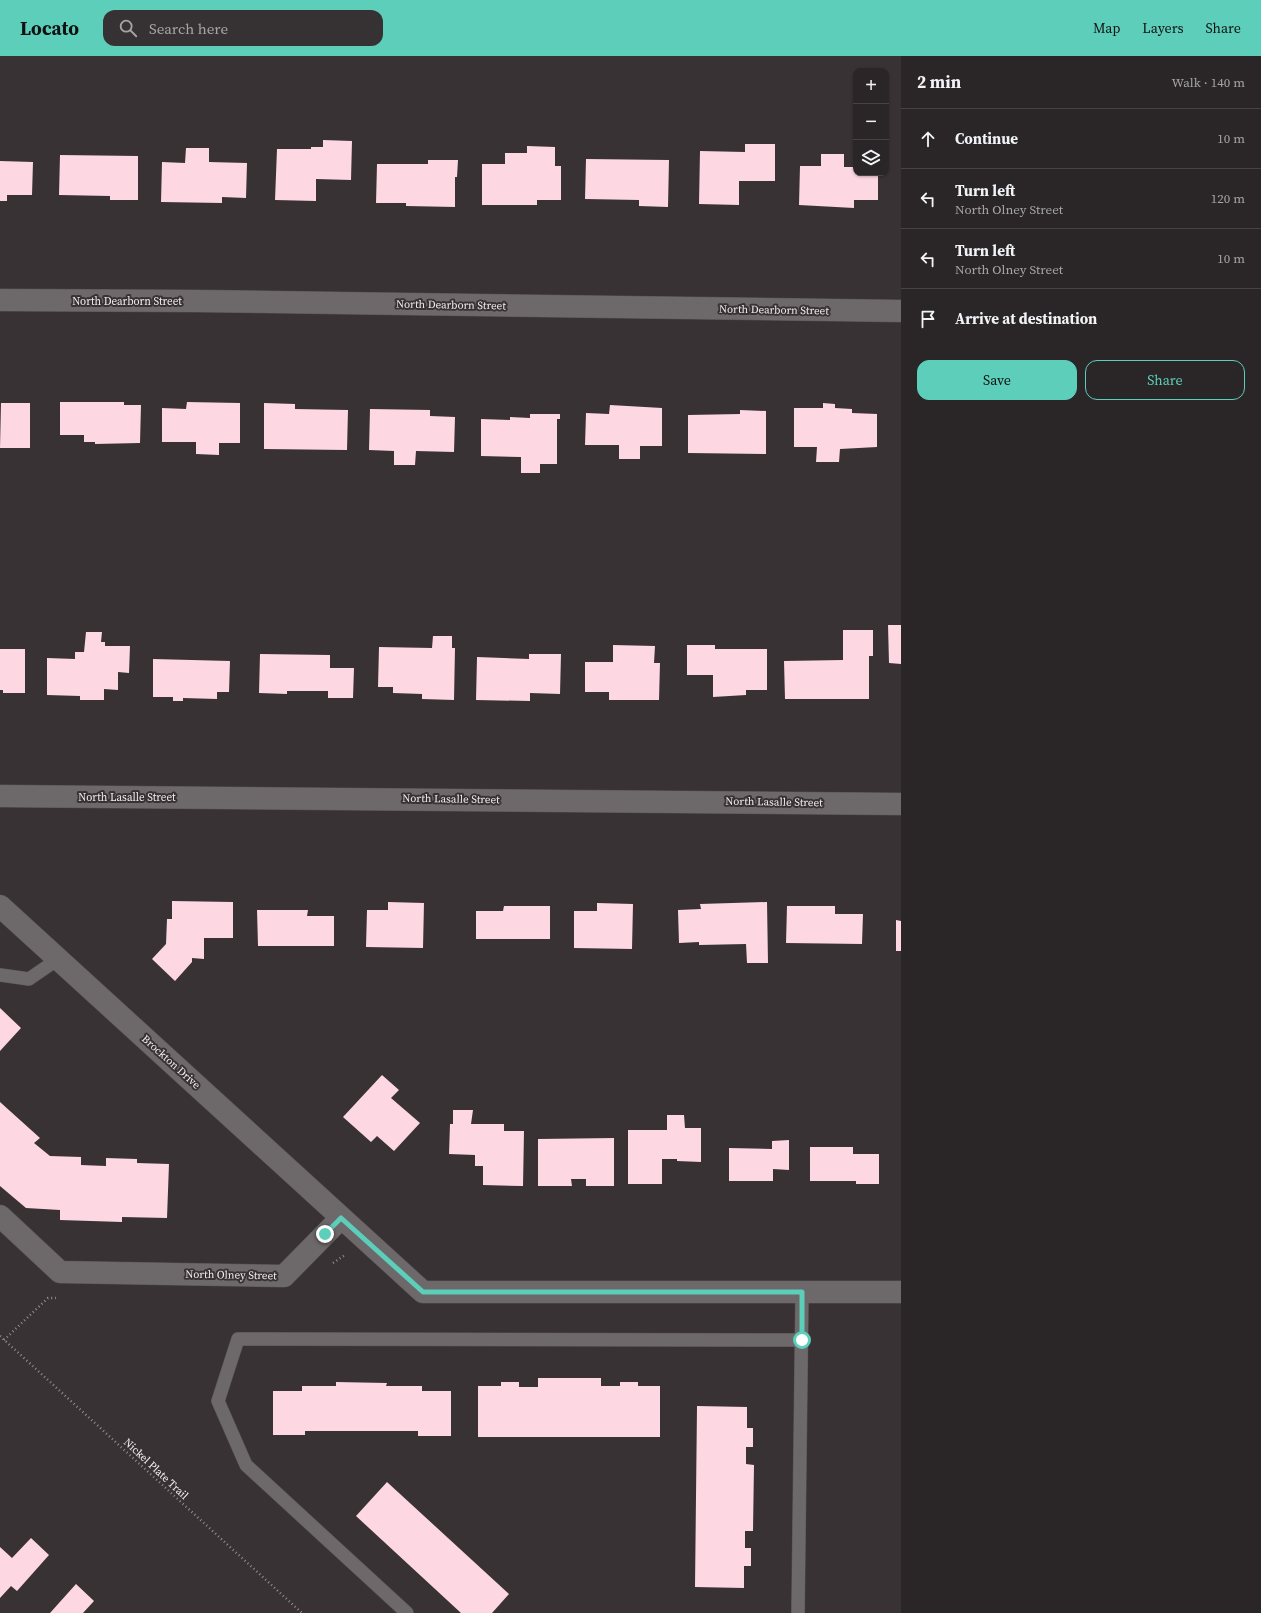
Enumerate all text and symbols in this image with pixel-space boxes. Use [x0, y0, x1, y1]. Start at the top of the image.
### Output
search box [103, 10, 383, 46]
text: Locato [20, 15, 79, 41]
icon: search [117, 17, 139, 39]
text: Search here [149, 18, 228, 39]
text: Map [1093, 18, 1120, 38]
text: Layers [1142, 18, 1184, 38]
text: Share [1206, 18, 1241, 38]
map controls [853, 68, 889, 176]
button: + [853, 68, 889, 104]
text: 2 min [917, 70, 961, 94]
text: Walk · 140 m [1172, 74, 1245, 91]
button: − [853, 104, 889, 140]
icon: ahead [917, 128, 939, 150]
text: Continue [955, 128, 1018, 149]
text: 10 m [1217, 130, 1245, 147]
button: layers [853, 140, 889, 176]
text: Turn left [955, 180, 1015, 201]
icon: left [917, 188, 939, 210]
text: 120 m [1211, 190, 1245, 207]
text: North Olney Street [955, 201, 1063, 218]
text: Turn left [955, 240, 1015, 261]
icon: left [917, 248, 939, 270]
text: 10 m [1217, 250, 1245, 267]
text: North Olney Street [955, 261, 1063, 278]
street label: North Dearborn Street [72, 294, 182, 309]
street label: North Dearborn Street [396, 297, 506, 313]
street label: North Dearborn Street [719, 302, 829, 318]
icon: arrive [917, 308, 939, 330]
text: Arrive at destination [955, 308, 1097, 329]
button: Save [917, 360, 1077, 400]
button: Share [1085, 360, 1245, 400]
street label: North Lasalle Street [78, 790, 176, 805]
street label: North Lasalle Street [402, 791, 500, 807]
street label: North Lasalle Street [725, 794, 823, 810]
street label: Brockton Drive [138, 1032, 204, 1093]
route end [316, 1225, 334, 1243]
street label: North Olney Street [185, 1267, 277, 1283]
route start [793, 1331, 811, 1349]
street label: Nickel Plate Trail [120, 1435, 192, 1503]

